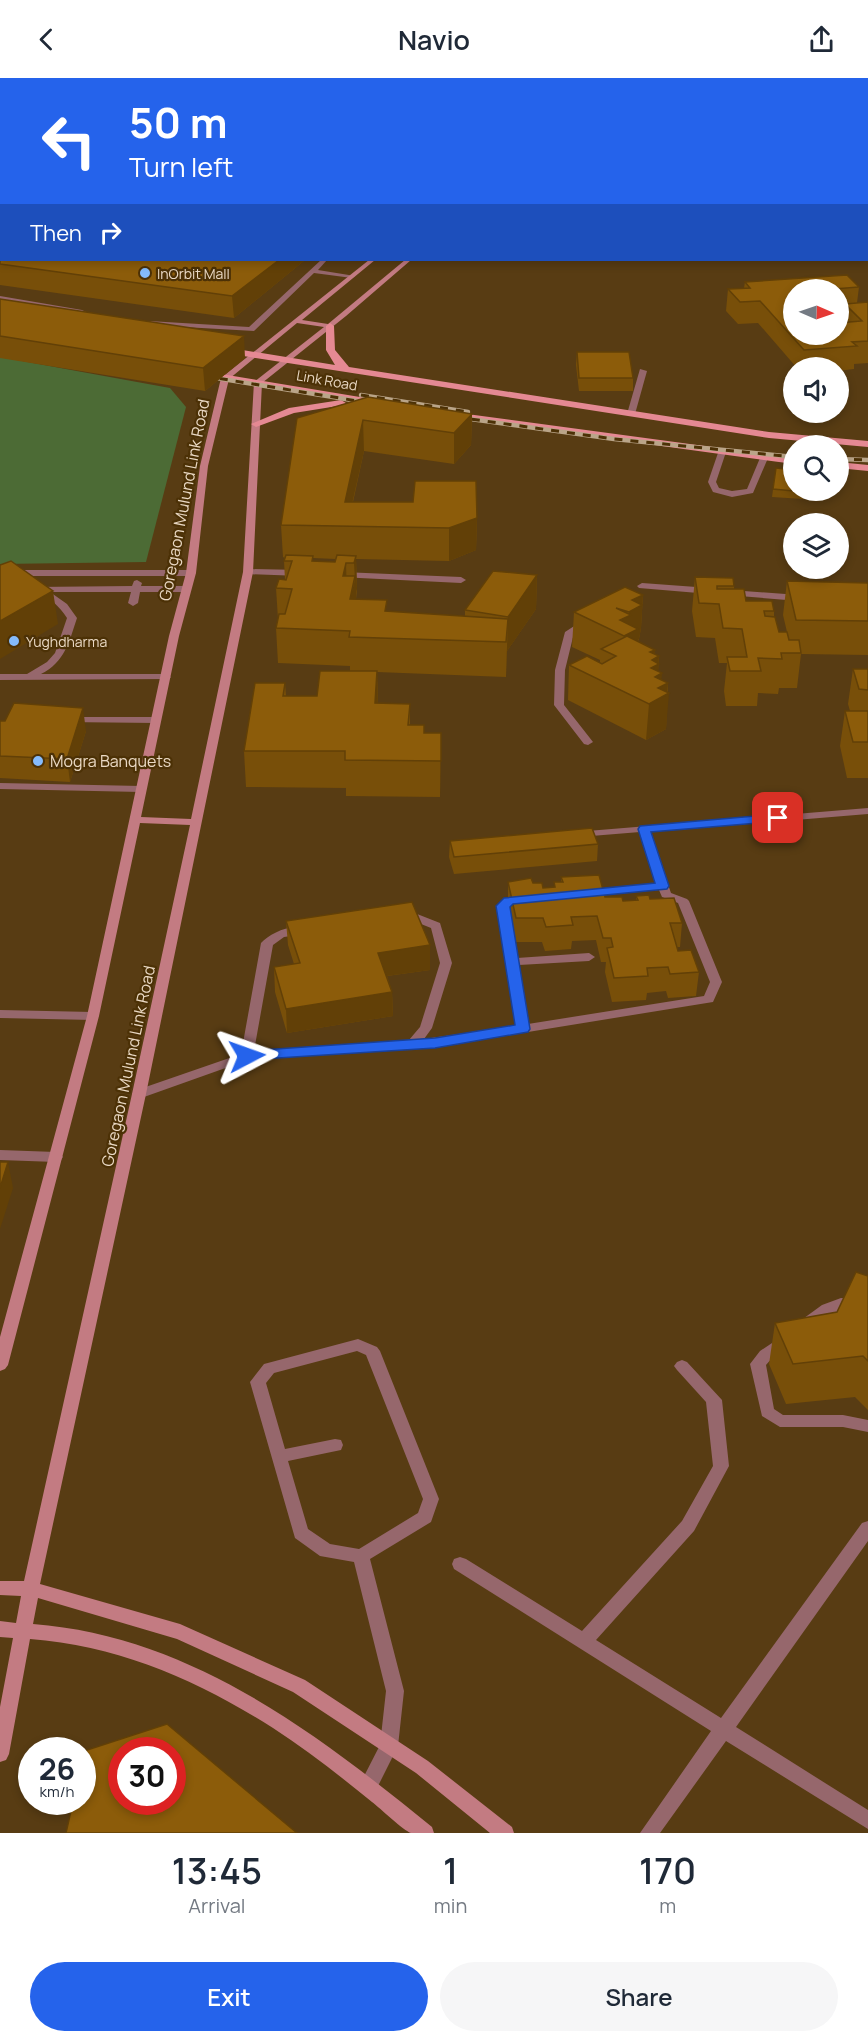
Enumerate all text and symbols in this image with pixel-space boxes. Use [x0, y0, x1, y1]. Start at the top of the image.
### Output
text: Navio [398, 21, 470, 58]
icon: back [30, 23, 63, 56]
icon: share [805, 23, 838, 56]
text: 50 m [129, 93, 227, 151]
icon: left [30, 102, 108, 180]
text: Turn left [129, 148, 233, 185]
icon: right [94, 216, 127, 249]
text: Then [30, 218, 82, 248]
place label: InOrbit Mall [157, 264, 230, 283]
marker: InOrbit Mall [138, 266, 152, 280]
north arrow [783, 279, 849, 345]
map controls [783, 279, 849, 579]
button: sound [783, 357, 849, 423]
street label: Link Road [295, 365, 359, 395]
street label: Goregaon Mulund Link Road [154, 397, 214, 603]
button: search [783, 435, 849, 501]
button: layers [783, 513, 849, 579]
place label: Yughdharma [26, 632, 107, 651]
marker: Yughdharma [7, 634, 21, 648]
place label: Mogra Banquets [50, 750, 171, 772]
marker: Mogra Banquets [31, 754, 45, 768]
pin [752, 792, 803, 843]
icon: arrive [761, 801, 794, 834]
street label: Goregaon Mulund Link Road [96, 963, 160, 1169]
position arrow [215, 1024, 279, 1088]
speed limit sign: 30 [108, 1737, 186, 1815]
text: 26 [39, 1748, 75, 1789]
text: km/h [40, 1781, 74, 1802]
text: 13:45 [172, 1846, 262, 1895]
text: 1 [443, 1846, 458, 1895]
text: 170 [639, 1846, 696, 1895]
text: Arrival [188, 1892, 245, 1919]
text: min [434, 1892, 467, 1919]
text: m [659, 1892, 676, 1919]
button: Exit [30, 1962, 428, 2031]
button: Share [440, 1962, 838, 2031]

